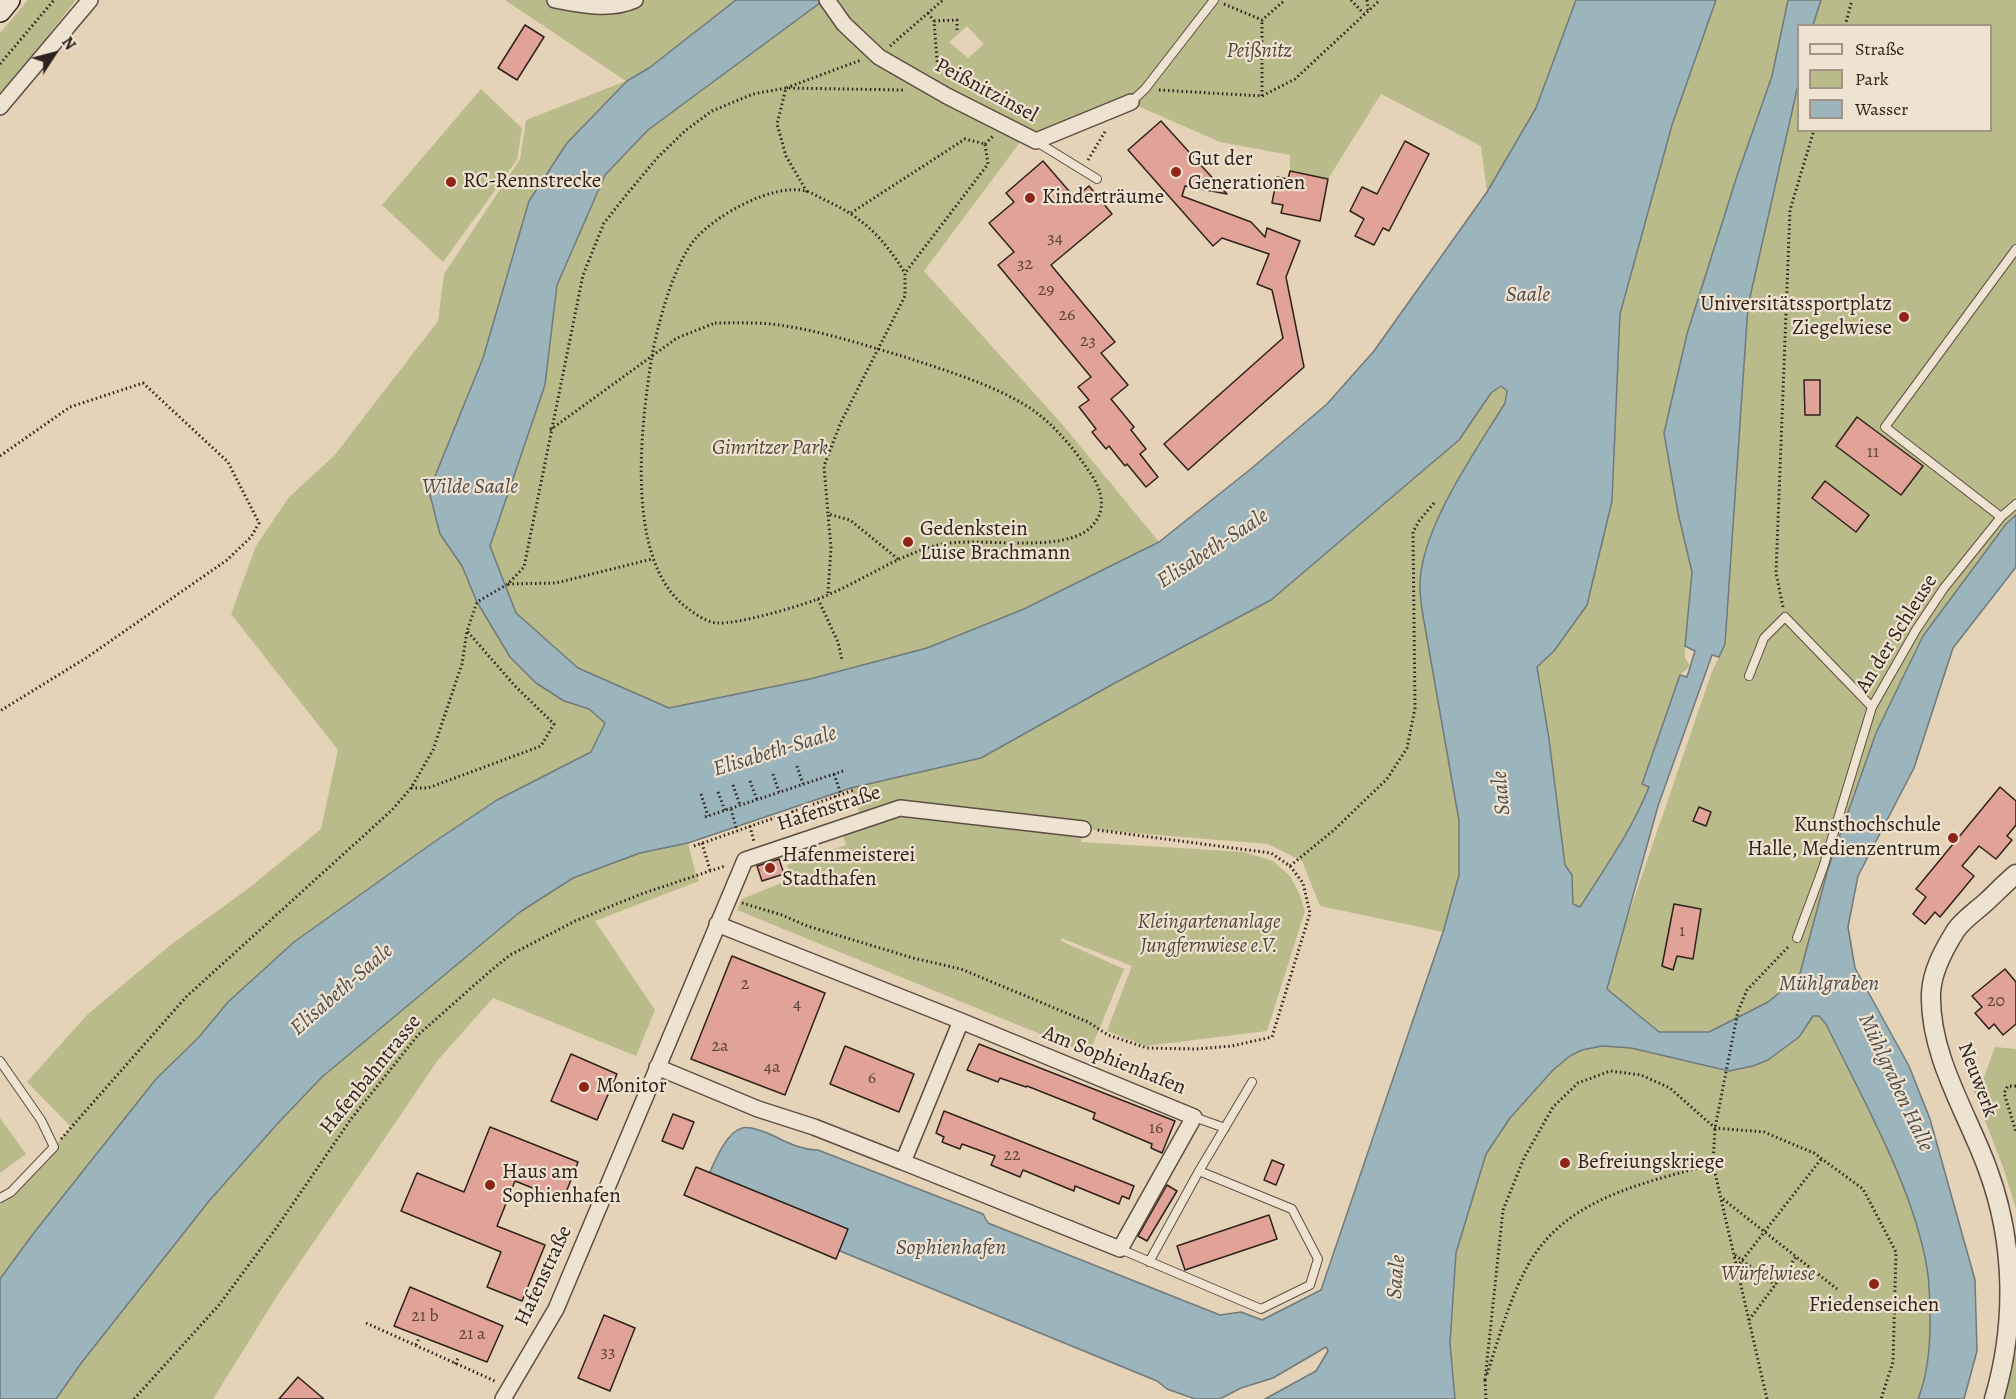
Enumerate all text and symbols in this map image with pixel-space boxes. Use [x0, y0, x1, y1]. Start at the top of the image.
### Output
north arrow [24, 24, 84, 84]
legend [1797, 24, 1992, 132]
text: N [56, 32, 81, 55]
text: Straße [1855, 37, 1904, 61]
park label: Peißnitz [1226, 39, 1292, 65]
street label: Peißnitzinsel [930, 53, 1042, 129]
text: Park [1855, 67, 1889, 91]
text: Wasser [1855, 97, 1908, 121]
place label: Gut der Generationen [1188, 147, 1305, 197]
marker: Gut der Generationen [1169, 165, 1183, 179]
place label: RC-Rennstrecke [463, 169, 601, 195]
marker: RC-Rennstrecke [444, 175, 458, 189]
place label: Kinderträume [1042, 185, 1164, 211]
marker: Kinderträume [1023, 191, 1037, 205]
house number: 34 [1047, 228, 1063, 250]
house number: 32 [1017, 254, 1033, 276]
house number: 29 [1038, 280, 1054, 302]
water label: Saale [1506, 283, 1550, 309]
place label: Universitätssportplatz Ziegelwiese [1700, 292, 1892, 342]
house number: 26 [1059, 305, 1075, 327]
marker: Universitätssportplatz Ziegelwiese [1897, 310, 1911, 324]
house number: 23 [1080, 331, 1096, 353]
park label: Gimritzer Park [712, 436, 828, 462]
house number: 11 [1867, 442, 1879, 464]
water label: Wilde Saale [422, 475, 518, 501]
water label: Elisabeth-Saale [1152, 503, 1274, 595]
place label: Gedenkstein Luise Brachmann [920, 517, 1070, 567]
marker: Gedenkstein Luise Brachmann [901, 535, 915, 549]
street label: An der Schleuse [1851, 570, 1943, 698]
water label: Elisabeth-Saale [710, 721, 840, 783]
water label: Saale [1487, 770, 1517, 816]
street label: Hafenstraße [774, 780, 884, 838]
place label: Kunsthochschule Halle, Medienzentrum [1747, 813, 1941, 863]
marker: Kunsthochschule Halle, Medienzentrum [1946, 831, 1960, 845]
place label: Hafenmeisterei Stadthafen [782, 843, 915, 893]
marker: Hafenmeisterei Stadthafen [763, 861, 777, 875]
park label: Kleingartenanlage Jungfernwiese e.V. [1137, 910, 1281, 960]
house number: 1 [1679, 921, 1685, 943]
water label: Elisabeth-Saale [285, 938, 399, 1042]
water label: Mühlgraben [1779, 972, 1879, 998]
house number: 2 [741, 974, 749, 996]
house number: 20 [1987, 991, 2005, 1013]
house number: 4 [793, 994, 801, 1016]
street label: Hafenbahntrasse [315, 1010, 427, 1140]
water label: Mühlgraben Halle [1852, 1010, 1938, 1156]
street label: Am Sophienhafen [1039, 1021, 1189, 1101]
house number: 2a [712, 1036, 728, 1058]
street label: Neuwerk [1951, 1039, 2003, 1121]
house number: 4a [764, 1057, 780, 1079]
house number: 6 [868, 1068, 876, 1090]
place label: Monitor [596, 1074, 667, 1100]
marker: Monitor [577, 1080, 591, 1094]
house number: 16 [1149, 1118, 1163, 1140]
house number: 22 [1003, 1145, 1021, 1167]
place label: Befreiungskriege [1577, 1150, 1724, 1176]
marker: Befreiungskriege [1558, 1156, 1572, 1170]
place label: Haus am Sophienhafen [502, 1160, 621, 1210]
marker: Haus am Sophienhafen [483, 1178, 497, 1192]
street label: Hafenstraße [510, 1222, 578, 1330]
water label: Sophienhafen [896, 1236, 1006, 1262]
water label: Saale [1382, 1254, 1412, 1300]
park label: Würfelwiese [1721, 1262, 1815, 1288]
marker: Friedenseichen [1867, 1277, 1881, 1291]
place label: Friedenseichen [1809, 1293, 1939, 1319]
house number: 21 b [411, 1306, 439, 1328]
house number: 21 a [459, 1324, 485, 1346]
house number: 33 [601, 1342, 615, 1364]

